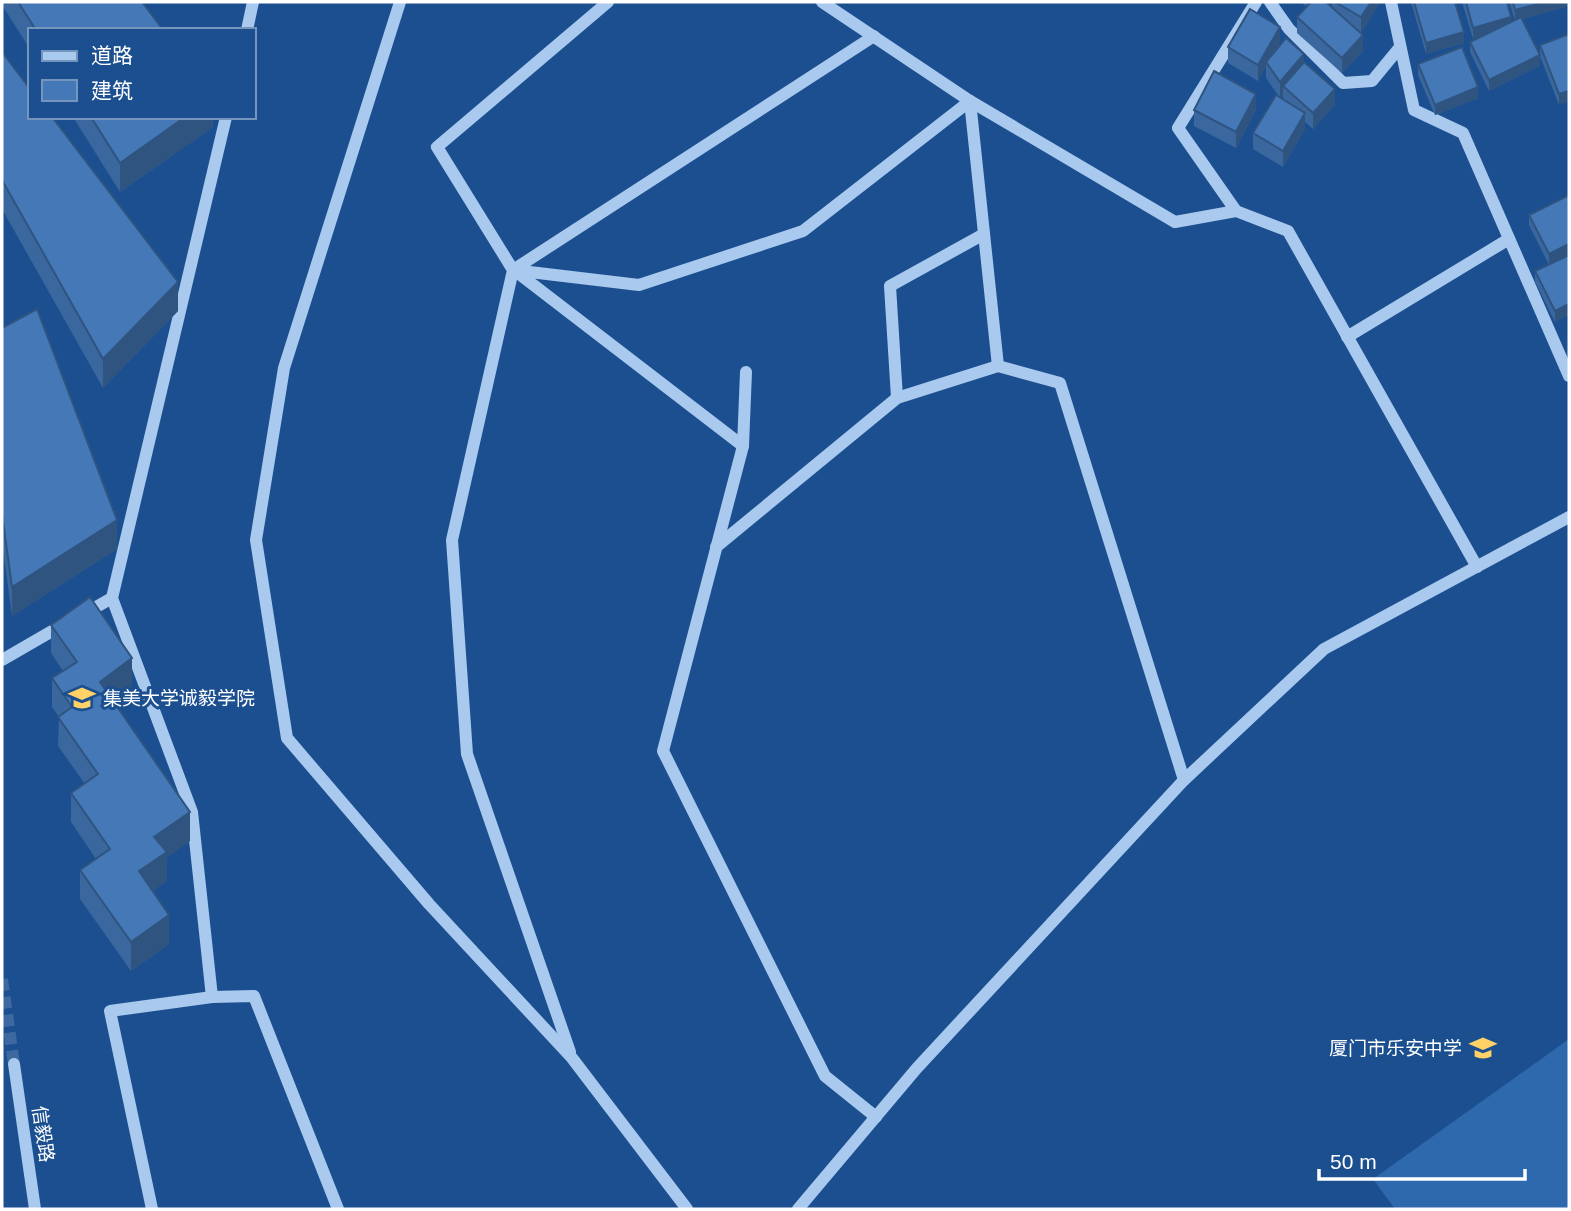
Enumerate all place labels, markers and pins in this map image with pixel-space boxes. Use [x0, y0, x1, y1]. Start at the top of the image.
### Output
school or university icon: 集美大学诚毅学院 [67, 683, 97, 713]
place label: 集美大学诚毅学院 [103, 688, 255, 709]
school or university icon: 厦门市乐安中学 [1468, 1033, 1498, 1063]
place label: 厦门市乐安中学 [1329, 1038, 1462, 1059]

